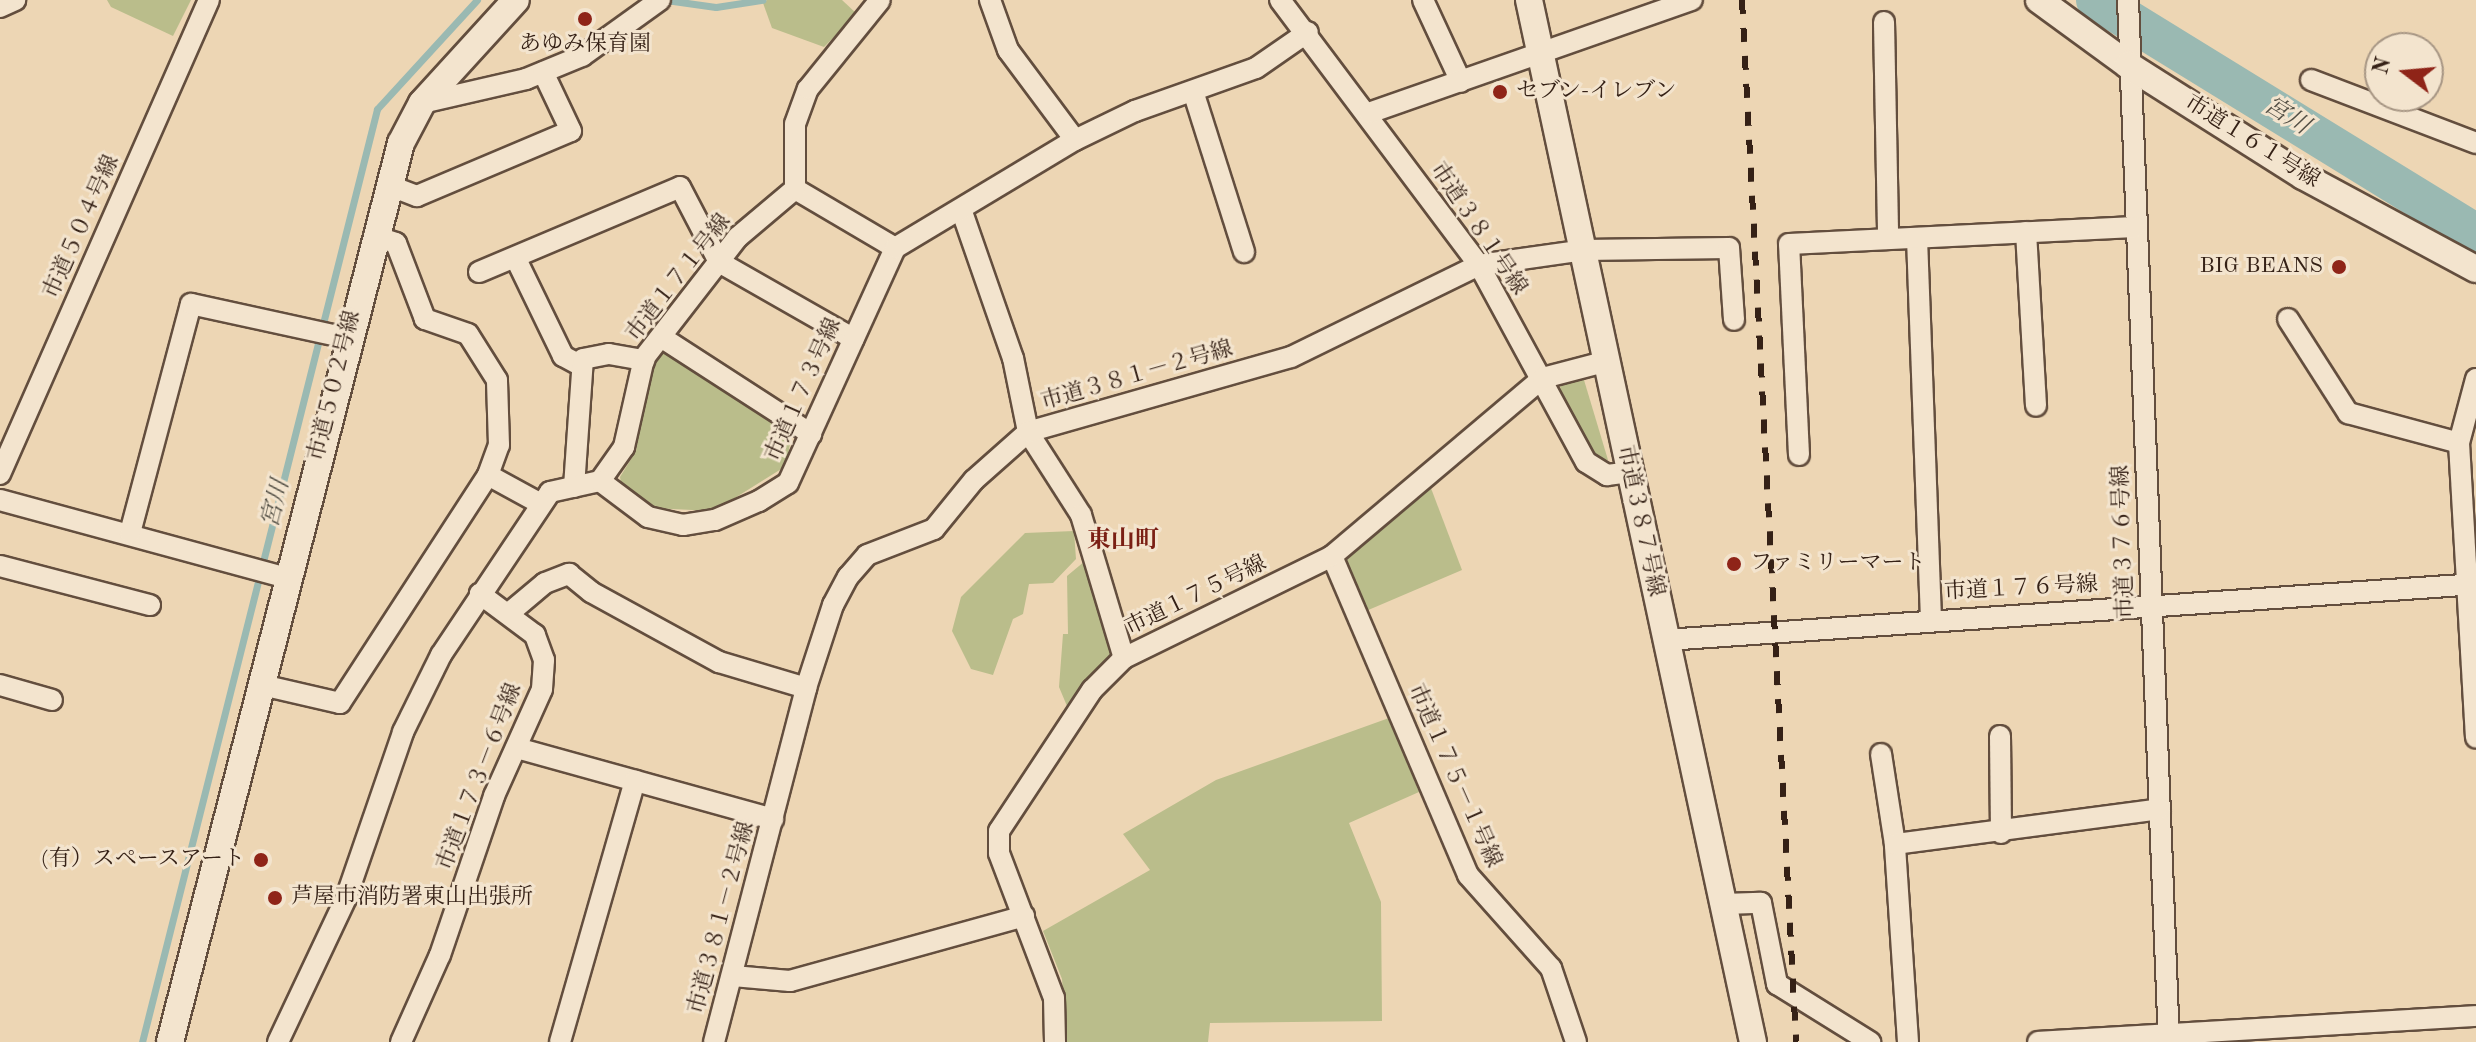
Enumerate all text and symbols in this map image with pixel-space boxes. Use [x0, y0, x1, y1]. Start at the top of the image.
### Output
marker: あゆみ保育園 [576, 10, 594, 28]
place label: あゆみ保育園 [519, 32, 651, 58]
north arrow [2364, 32, 2444, 112]
text: N [2370, 55, 2396, 77]
place label: セブン-イレブン [1516, 79, 1678, 105]
marker: セブン-イレブン [1491, 83, 1509, 101]
street label: 市道１６１号線 [2180, 90, 2324, 194]
water label: 宮川 [2258, 92, 2314, 142]
street label: 市道５０４号線 [39, 151, 125, 303]
street label: 市道３８１号線 [1424, 158, 1532, 300]
street label: 市道１７１号線 [621, 209, 737, 347]
place label: BIG BEANS [2199, 254, 2323, 280]
marker: BIG BEANS [2330, 258, 2348, 276]
street label: 市道５０２号線 [304, 308, 366, 464]
street label: 市道１７３号線 [761, 314, 847, 466]
street label: 市道３８１－２号線 [1038, 336, 1236, 416]
street label: 市道３８７号線 [1611, 443, 1669, 599]
street label: 市道３７６号線 [2108, 465, 2140, 619]
water label: 宮川 [257, 477, 297, 531]
district label: 東山町 [1087, 528, 1159, 556]
street label: 市道１７５号線 [1121, 550, 1271, 642]
place label: ファミリーマート [1750, 551, 1926, 577]
marker: ファミリーマート [1725, 555, 1743, 573]
street label: 市道１７６号線 [1943, 572, 2099, 606]
street label: 市道１７３－６号線 [432, 680, 528, 874]
street label: 市道１７５－１号線 [1402, 680, 1506, 872]
street label: 市道３８１－２号線 [684, 819, 760, 1017]
place label: (有）スペースアート [40, 847, 245, 873]
marker: (有）スペースアート [252, 851, 270, 869]
place label: 芦屋市消防署東山出張所 [291, 885, 533, 911]
marker: 芦屋市消防署東山出張所 [266, 889, 284, 907]

